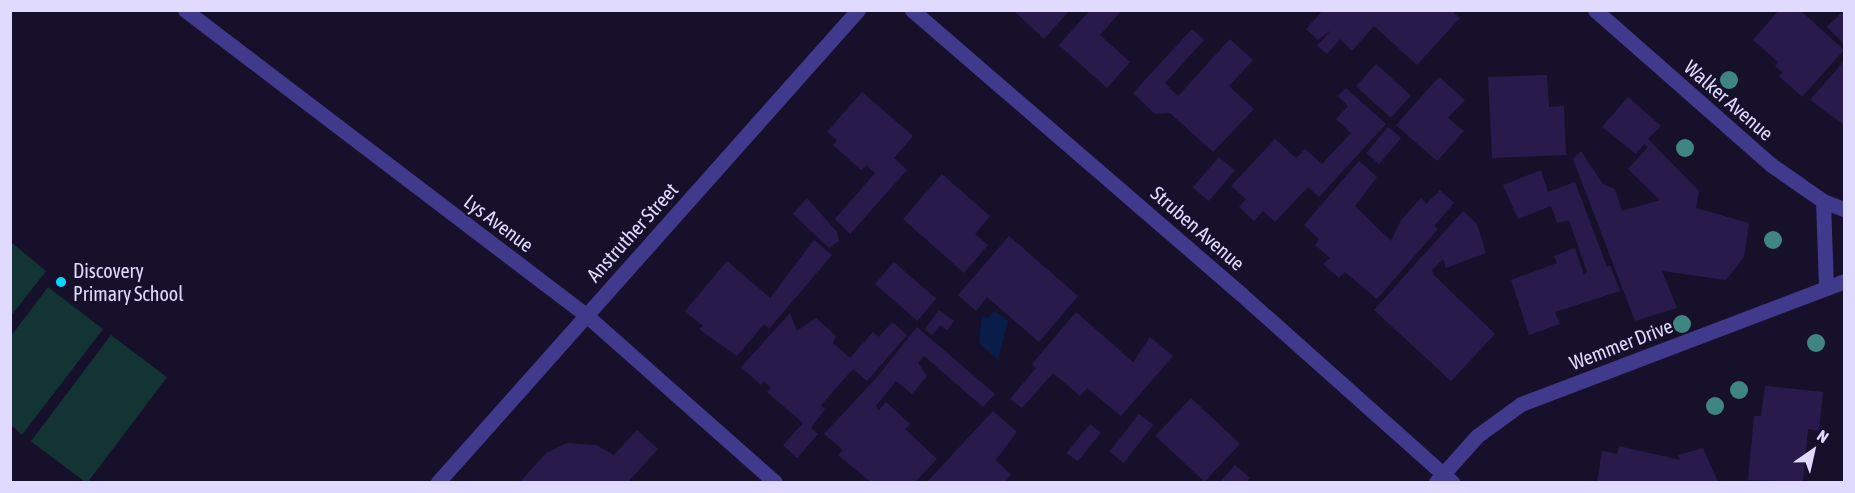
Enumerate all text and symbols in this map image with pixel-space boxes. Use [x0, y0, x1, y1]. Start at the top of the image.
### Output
street label: Walker Avenue [1680, 55, 1778, 145]
street label: Anstruther Street [581, 178, 683, 286]
street label: Struben Avenue [1146, 181, 1250, 275]
street label: Lys Avenue [460, 189, 538, 257]
place label: Discovery Primary School [73, 258, 183, 305]
marker: Discovery Primary School [54, 275, 68, 289]
street label: Wemmer Drive [1566, 313, 1676, 375]
north arrow [1783, 421, 1843, 481]
text: N [1814, 426, 1832, 446]

